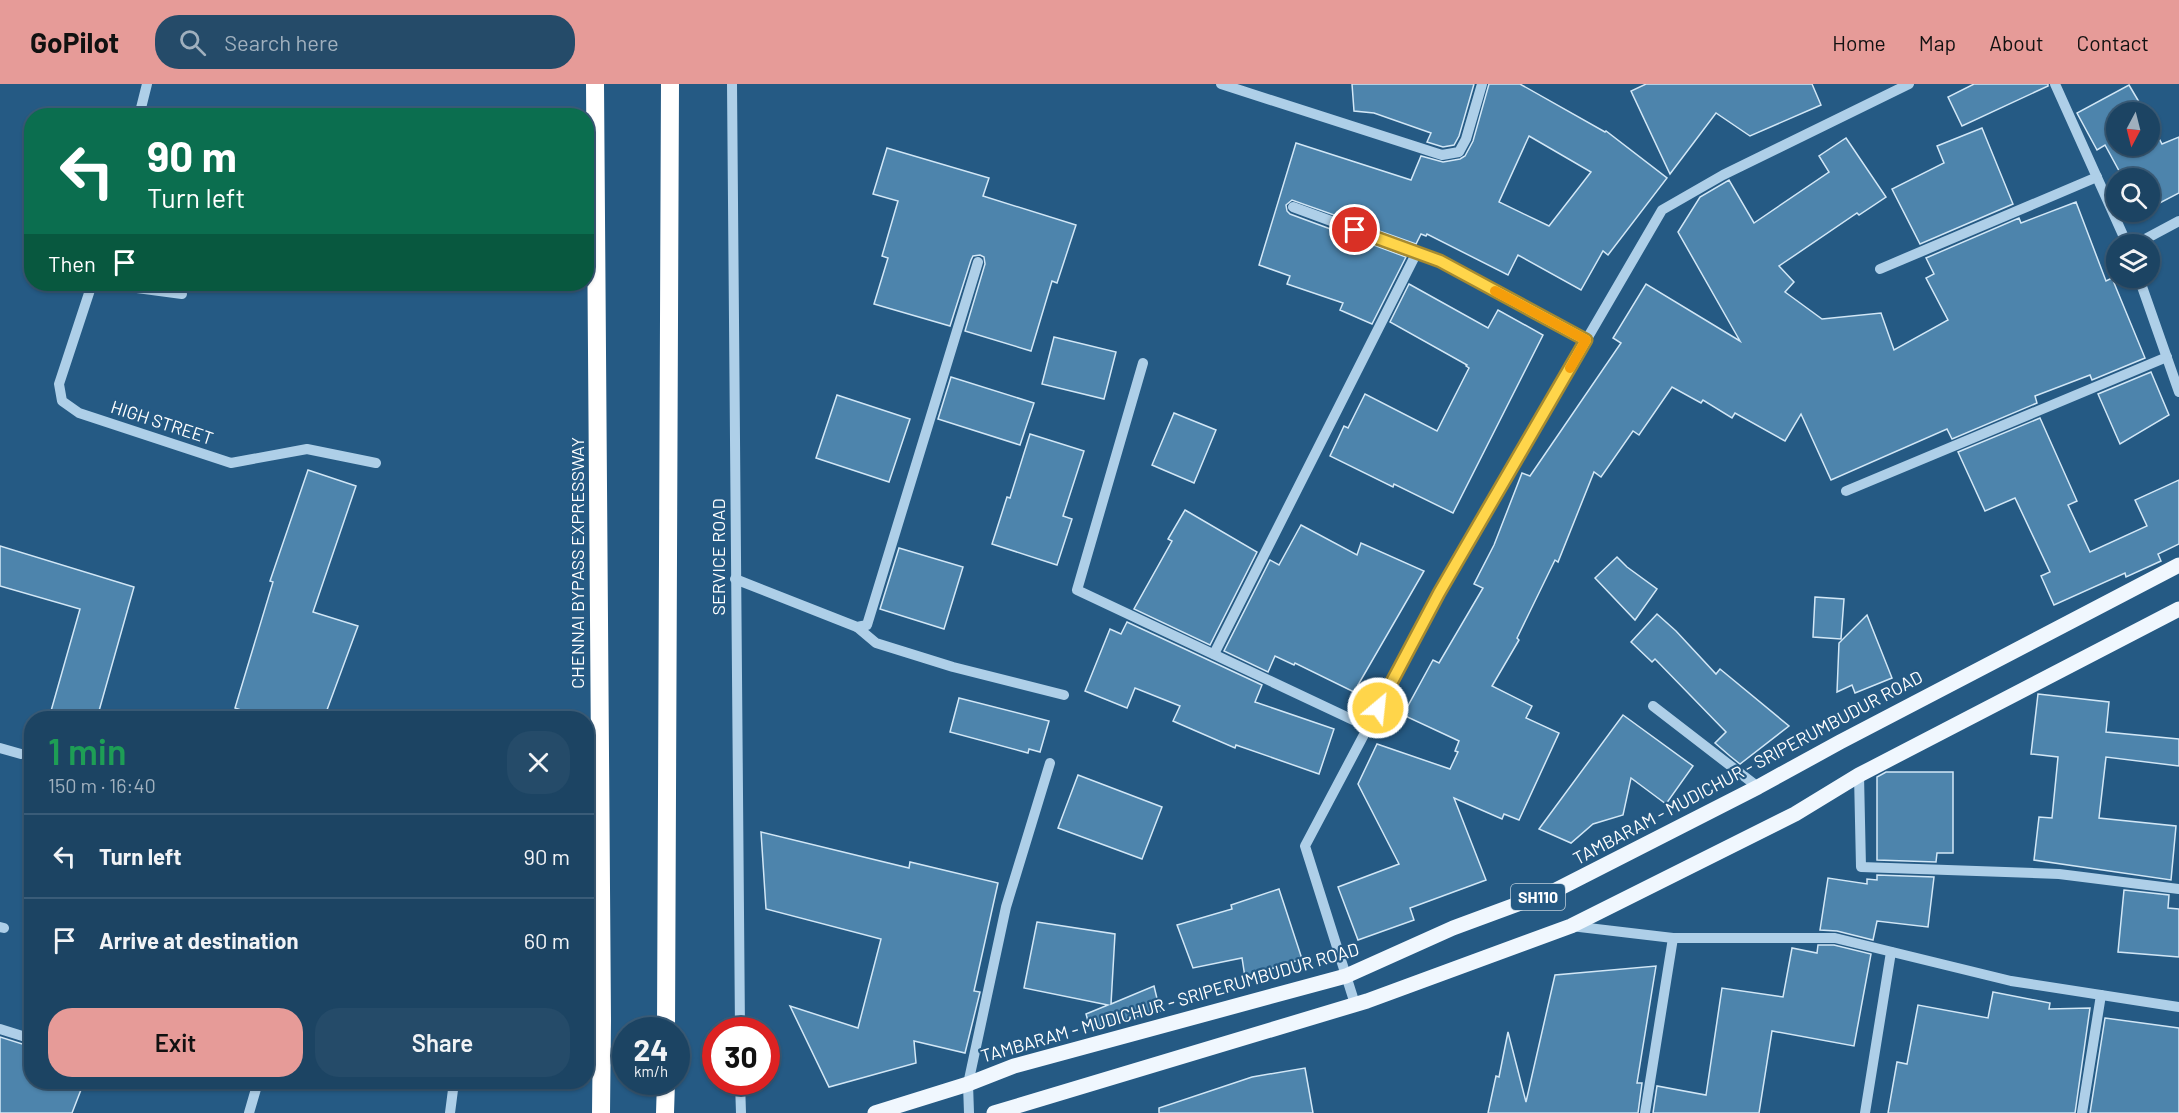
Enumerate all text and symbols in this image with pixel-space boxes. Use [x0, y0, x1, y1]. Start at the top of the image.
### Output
search box [155, 15, 575, 69]
text: GoPilot [30, 25, 119, 59]
icon: search [176, 26, 209, 59]
text: Search here [224, 29, 339, 55]
text: Home [1832, 30, 1886, 55]
text: Map [1919, 30, 1956, 55]
text: About [1989, 30, 2044, 55]
text: Contact [2077, 30, 2149, 55]
north arrow [2106, 102, 2160, 156]
map controls [2106, 102, 2160, 288]
text: 90 m [147, 130, 237, 180]
icon: left [48, 132, 126, 210]
button: search [2106, 168, 2160, 222]
text: Turn left [147, 181, 245, 213]
pin [1329, 204, 1380, 255]
icon: arrive [1338, 213, 1371, 246]
button: layers [2106, 234, 2160, 288]
icon: arrive [108, 246, 141, 279]
text: Then [48, 250, 96, 276]
street label: HIGH STREET [108, 395, 216, 449]
street label: CHENNAI BYPASS EXPRESSWAY [566, 437, 588, 689]
street label: SERVICE ROAD [707, 498, 729, 616]
street label: TAMBARAM - MUDICHUR - SRIPERUMBUDUR ROAD [1569, 665, 1926, 869]
position arrow [1346, 676, 1410, 740]
text: 1 min [48, 729, 127, 772]
button: close [507, 731, 570, 794]
text: 150 m · 16:40 [48, 773, 156, 797]
icon: left [48, 840, 81, 873]
text: Turn left [99, 843, 182, 869]
text: 90 m [524, 843, 570, 869]
road number: SH110 [1511, 884, 1565, 910]
icon: arrive [48, 924, 81, 957]
text: Arrive at destination [99, 927, 298, 953]
text: 60 m [524, 927, 570, 953]
street label: TAMBARAM - MUDICHUR - SRIPERUMBUDUR ROAD [978, 937, 1361, 1067]
button: Exit [48, 1008, 303, 1077]
button: Share [315, 1008, 570, 1077]
speed limit sign: 30 [702, 1017, 780, 1095]
text: 24 [634, 1031, 668, 1067]
text: km/h [634, 1062, 668, 1080]

